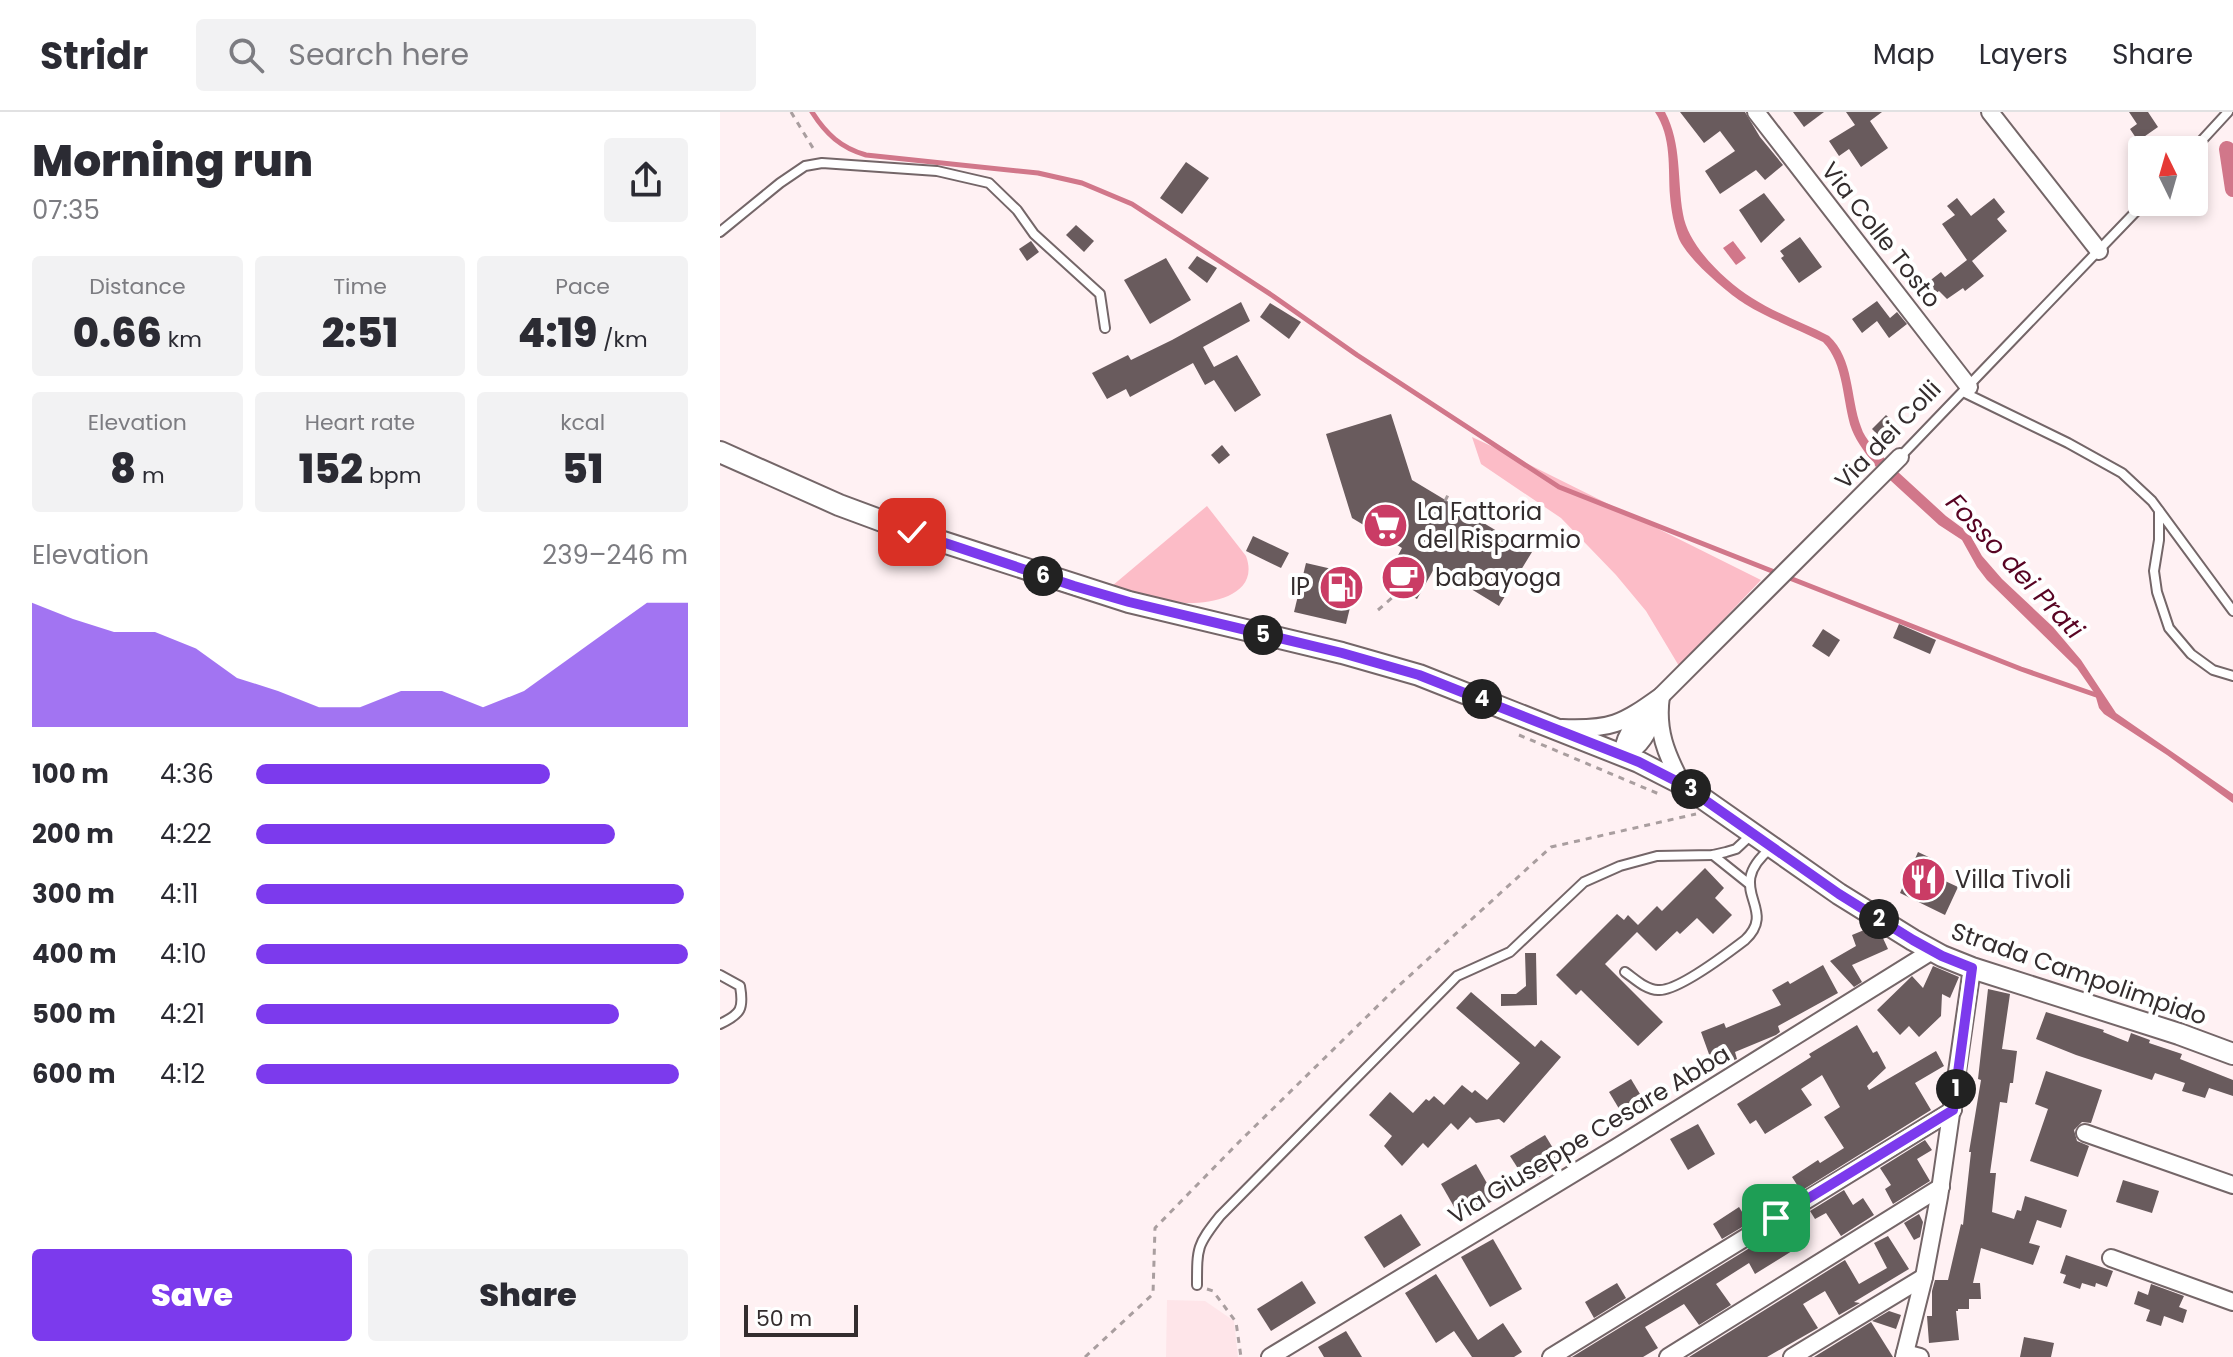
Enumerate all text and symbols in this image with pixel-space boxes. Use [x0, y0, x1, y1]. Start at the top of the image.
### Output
search box [196, 19, 756, 91]
text: Stridr [40, 29, 148, 82]
icon: search [224, 33, 268, 77]
text: Search here [288, 33, 469, 76]
text: Map [1873, 35, 1935, 74]
text: Layers [1979, 35, 2068, 74]
text: Share [2112, 35, 2193, 74]
text: Morning run [32, 130, 313, 191]
north arrow [2128, 136, 2208, 216]
map controls [2128, 136, 2208, 216]
button: share [604, 138, 688, 222]
street label: Via Colle Tosto [1814, 155, 1949, 314]
text: 07:35 [32, 192, 100, 228]
text: Distance [89, 271, 186, 302]
text: Time [333, 271, 387, 302]
text: Pace [555, 271, 610, 302]
text: 0.66 [73, 305, 162, 361]
text: 2:51 [322, 305, 398, 361]
text: 4:19 [518, 305, 597, 361]
text: km [162, 324, 202, 355]
text: /km [597, 324, 648, 355]
street label: Via dei Colli [1827, 373, 1948, 496]
text: Elevation [88, 407, 187, 438]
text: Heart rate [305, 407, 415, 438]
text: kcal [560, 407, 605, 438]
text: 8 [110, 441, 136, 497]
text: 152 [299, 441, 363, 497]
text: 51 [562, 441, 604, 497]
text: m [136, 460, 165, 491]
text: bpm [363, 460, 421, 491]
water label: Fosso dei Prati [1938, 485, 2092, 647]
place label: La Fattoria del Risparmio [1417, 495, 1581, 556]
pin [878, 498, 946, 566]
supermarket icon: La Fattoria del Risparmio [1362, 502, 1410, 550]
icon: check [890, 510, 934, 554]
text: Elevation [32, 537, 149, 573]
text: 239–246 m [542, 537, 688, 573]
cafe icon: babayoga [1380, 554, 1428, 602]
pin: 6 [1023, 556, 1063, 596]
text: 6 [1036, 560, 1050, 591]
place label: babayoga [1435, 561, 1561, 594]
fuel station icon: IP [1317, 563, 1365, 611]
place label: IP [1290, 570, 1310, 603]
pin: 5 [1243, 615, 1283, 655]
text: 5 [1256, 619, 1270, 650]
pin: 4 [1462, 679, 1502, 719]
text: 4 [1475, 683, 1489, 714]
text: 100 m [32, 756, 109, 792]
text: 4:36 [160, 756, 214, 792]
pin: 3 [1671, 769, 1711, 809]
text: 3 [1684, 773, 1698, 804]
text: 200 m [32, 816, 114, 852]
text: 4:22 [160, 816, 212, 852]
restaurant icon: Villa Tivoli [1900, 856, 1948, 904]
place label: Villa Tivoli [1955, 863, 2071, 896]
text: 300 m [32, 876, 115, 912]
text: 4:11 [160, 876, 199, 912]
pin: 2 [1859, 899, 1899, 939]
text: 2 [1873, 903, 1885, 934]
street label: Strada Campolimpido [1947, 914, 2211, 1033]
text: 400 m [32, 936, 117, 972]
text: 4:10 [160, 936, 207, 972]
text: 500 m [32, 996, 116, 1032]
text: 4:21 [160, 996, 205, 1032]
street label: Via Giuseppe Cesare Abba [1442, 1037, 1736, 1232]
text: 600 m [32, 1056, 116, 1092]
text: 4:12 [160, 1056, 205, 1092]
pin: 1 [1936, 1069, 1976, 1109]
text: 1 [1952, 1073, 1960, 1104]
pin [1742, 1184, 1810, 1252]
icon: arrive [1754, 1196, 1798, 1240]
button: Save [32, 1249, 352, 1341]
button: Share [368, 1249, 688, 1341]
scale bar [744, 1301, 858, 1337]
text: 50 m [756, 1303, 812, 1334]

